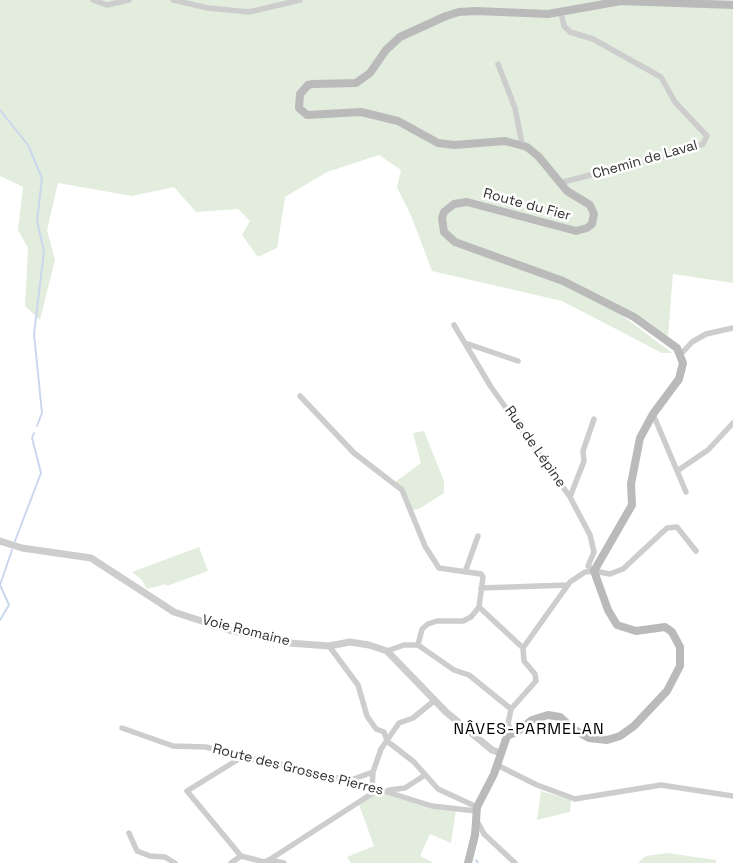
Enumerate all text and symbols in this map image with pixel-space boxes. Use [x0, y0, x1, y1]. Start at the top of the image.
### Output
street label: Chemin de Laval [591, 137, 699, 183]
street label: Route du Fier [481, 185, 573, 225]
street label: Rue de Lépine [501, 403, 569, 491]
street label: Voie Romaine [200, 612, 292, 650]
district label: NÂVES-PARMELAN [452, 720, 606, 740]
street label: Route des Grosses Pierres [211, 741, 385, 799]

